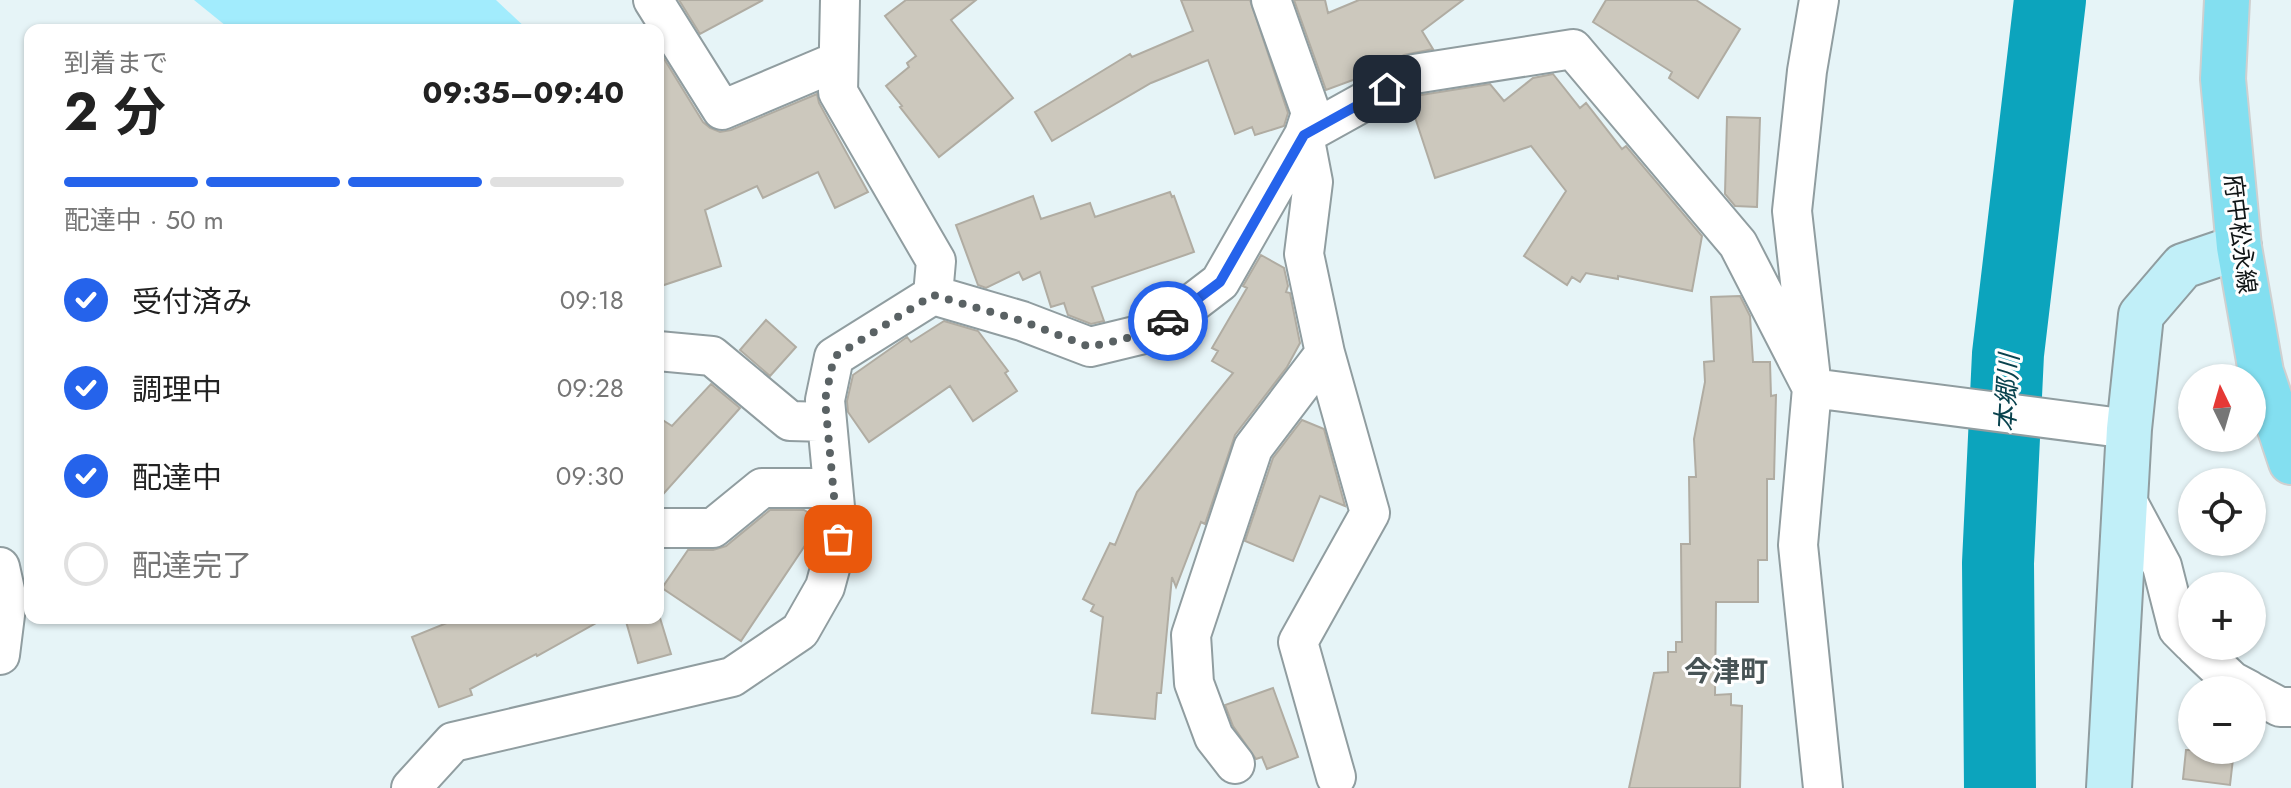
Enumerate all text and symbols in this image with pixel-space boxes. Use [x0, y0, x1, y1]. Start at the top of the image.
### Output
text: 到着まで [64, 44, 168, 82]
pin [1353, 55, 1421, 123]
icon: home [1365, 67, 1409, 111]
text: 09:35–09:40 [423, 71, 624, 114]
text: 2 分 [64, 74, 166, 150]
street label: 府中松永線 [2216, 172, 2265, 296]
text: 配達中 · 50 m [64, 201, 224, 239]
icon: check [64, 278, 108, 322]
text: 受付済み [132, 280, 252, 323]
text: 09:18 [560, 281, 624, 319]
courier [1128, 281, 1208, 361]
icon: car [1146, 299, 1190, 343]
water label: 本郷川 [1986, 350, 2028, 433]
north arrow [2178, 364, 2266, 452]
map controls [2178, 364, 2266, 764]
icon: check [64, 366, 108, 410]
text: 調理中 [132, 368, 222, 411]
text: 09:28 [557, 369, 624, 407]
icon: check [64, 454, 108, 498]
text: 配達中 [132, 456, 222, 499]
text: 09:30 [556, 457, 624, 495]
button: locate [2178, 468, 2266, 556]
pin [804, 505, 872, 573]
icon: bag [816, 517, 860, 561]
text: 配達完了 [132, 544, 252, 587]
button: + [2178, 572, 2266, 660]
district label: 今津町 [1684, 651, 1768, 692]
button: − [2178, 676, 2266, 764]

